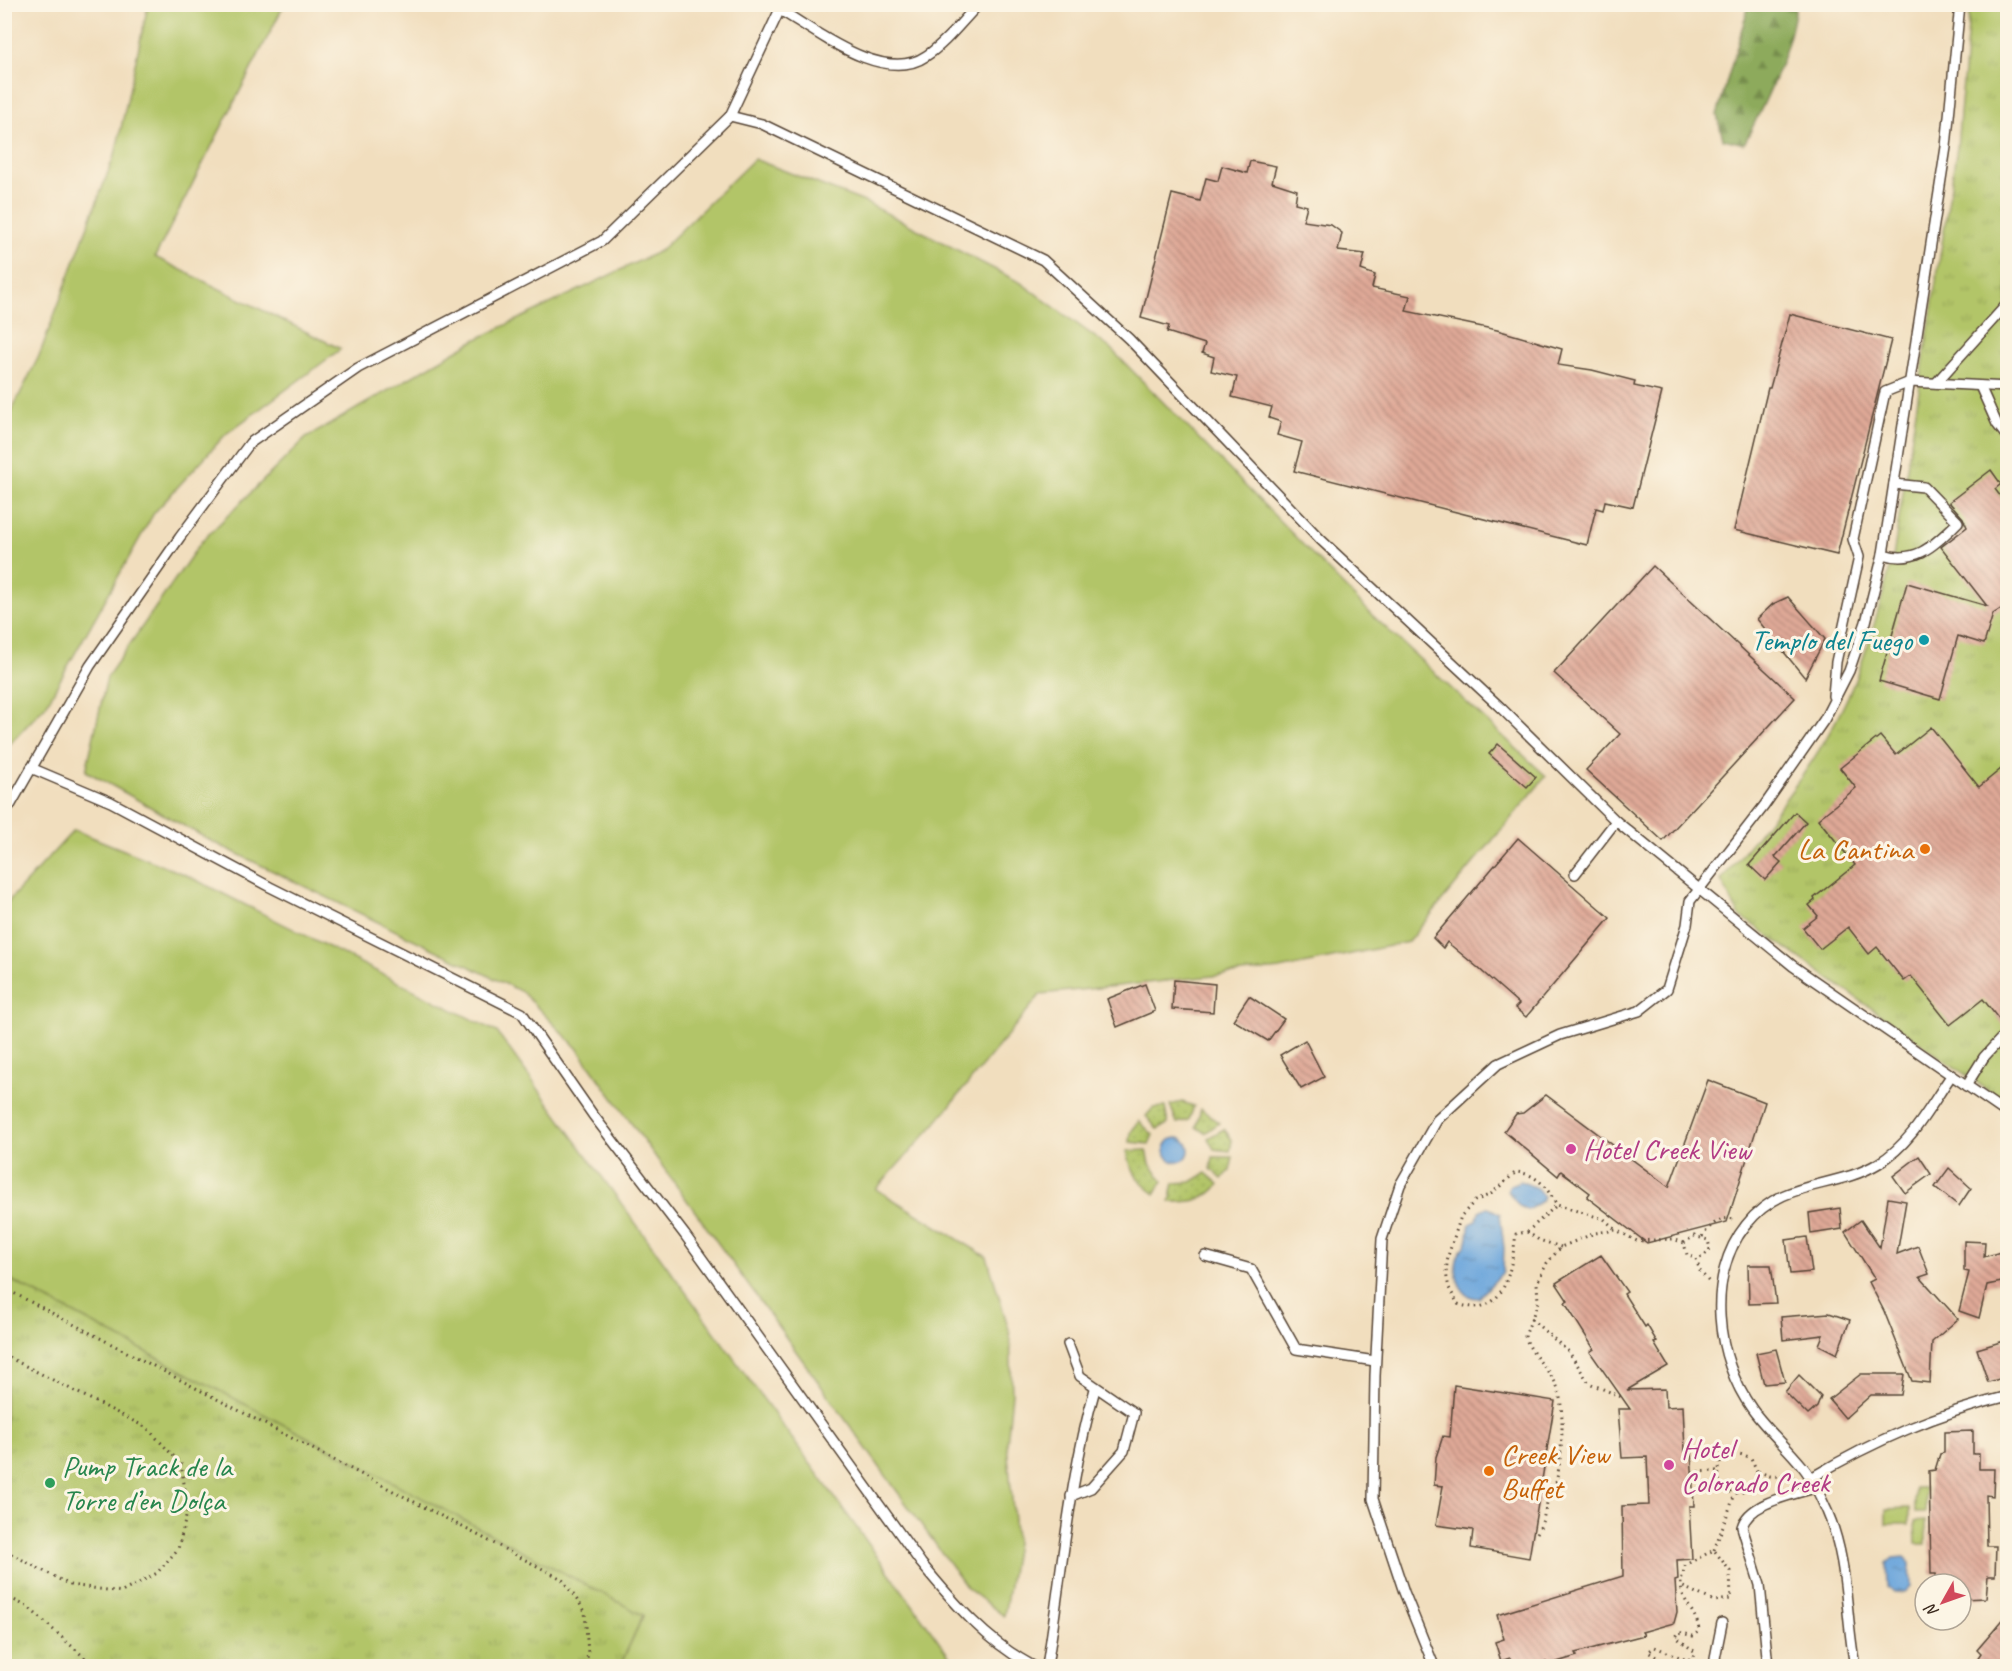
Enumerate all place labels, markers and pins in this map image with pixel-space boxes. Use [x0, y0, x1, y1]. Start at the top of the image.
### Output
place label: Templo del Fuego [1751, 621, 1913, 659]
marker: Templo del Fuego [1917, 633, 1931, 647]
place label: La Cantina [1798, 830, 1915, 868]
marker: La Cantina [1918, 842, 1932, 856]
place label: Hotel Creek View [1583, 1130, 1754, 1168]
marker: Hotel Creek View [1564, 1142, 1578, 1156]
place label: Hotel Colorado Creek [1681, 1429, 1832, 1501]
place label: Creek View Buffet [1501, 1435, 1612, 1507]
place label: Pump Track de la Torre d’en Dolça [62, 1447, 234, 1519]
marker: Hotel Colorado Creek [1662, 1458, 1676, 1472]
marker: Creek View Buffet [1482, 1464, 1496, 1478]
marker: Pump Track de la Torre d’en Dolça [43, 1476, 57, 1490]

